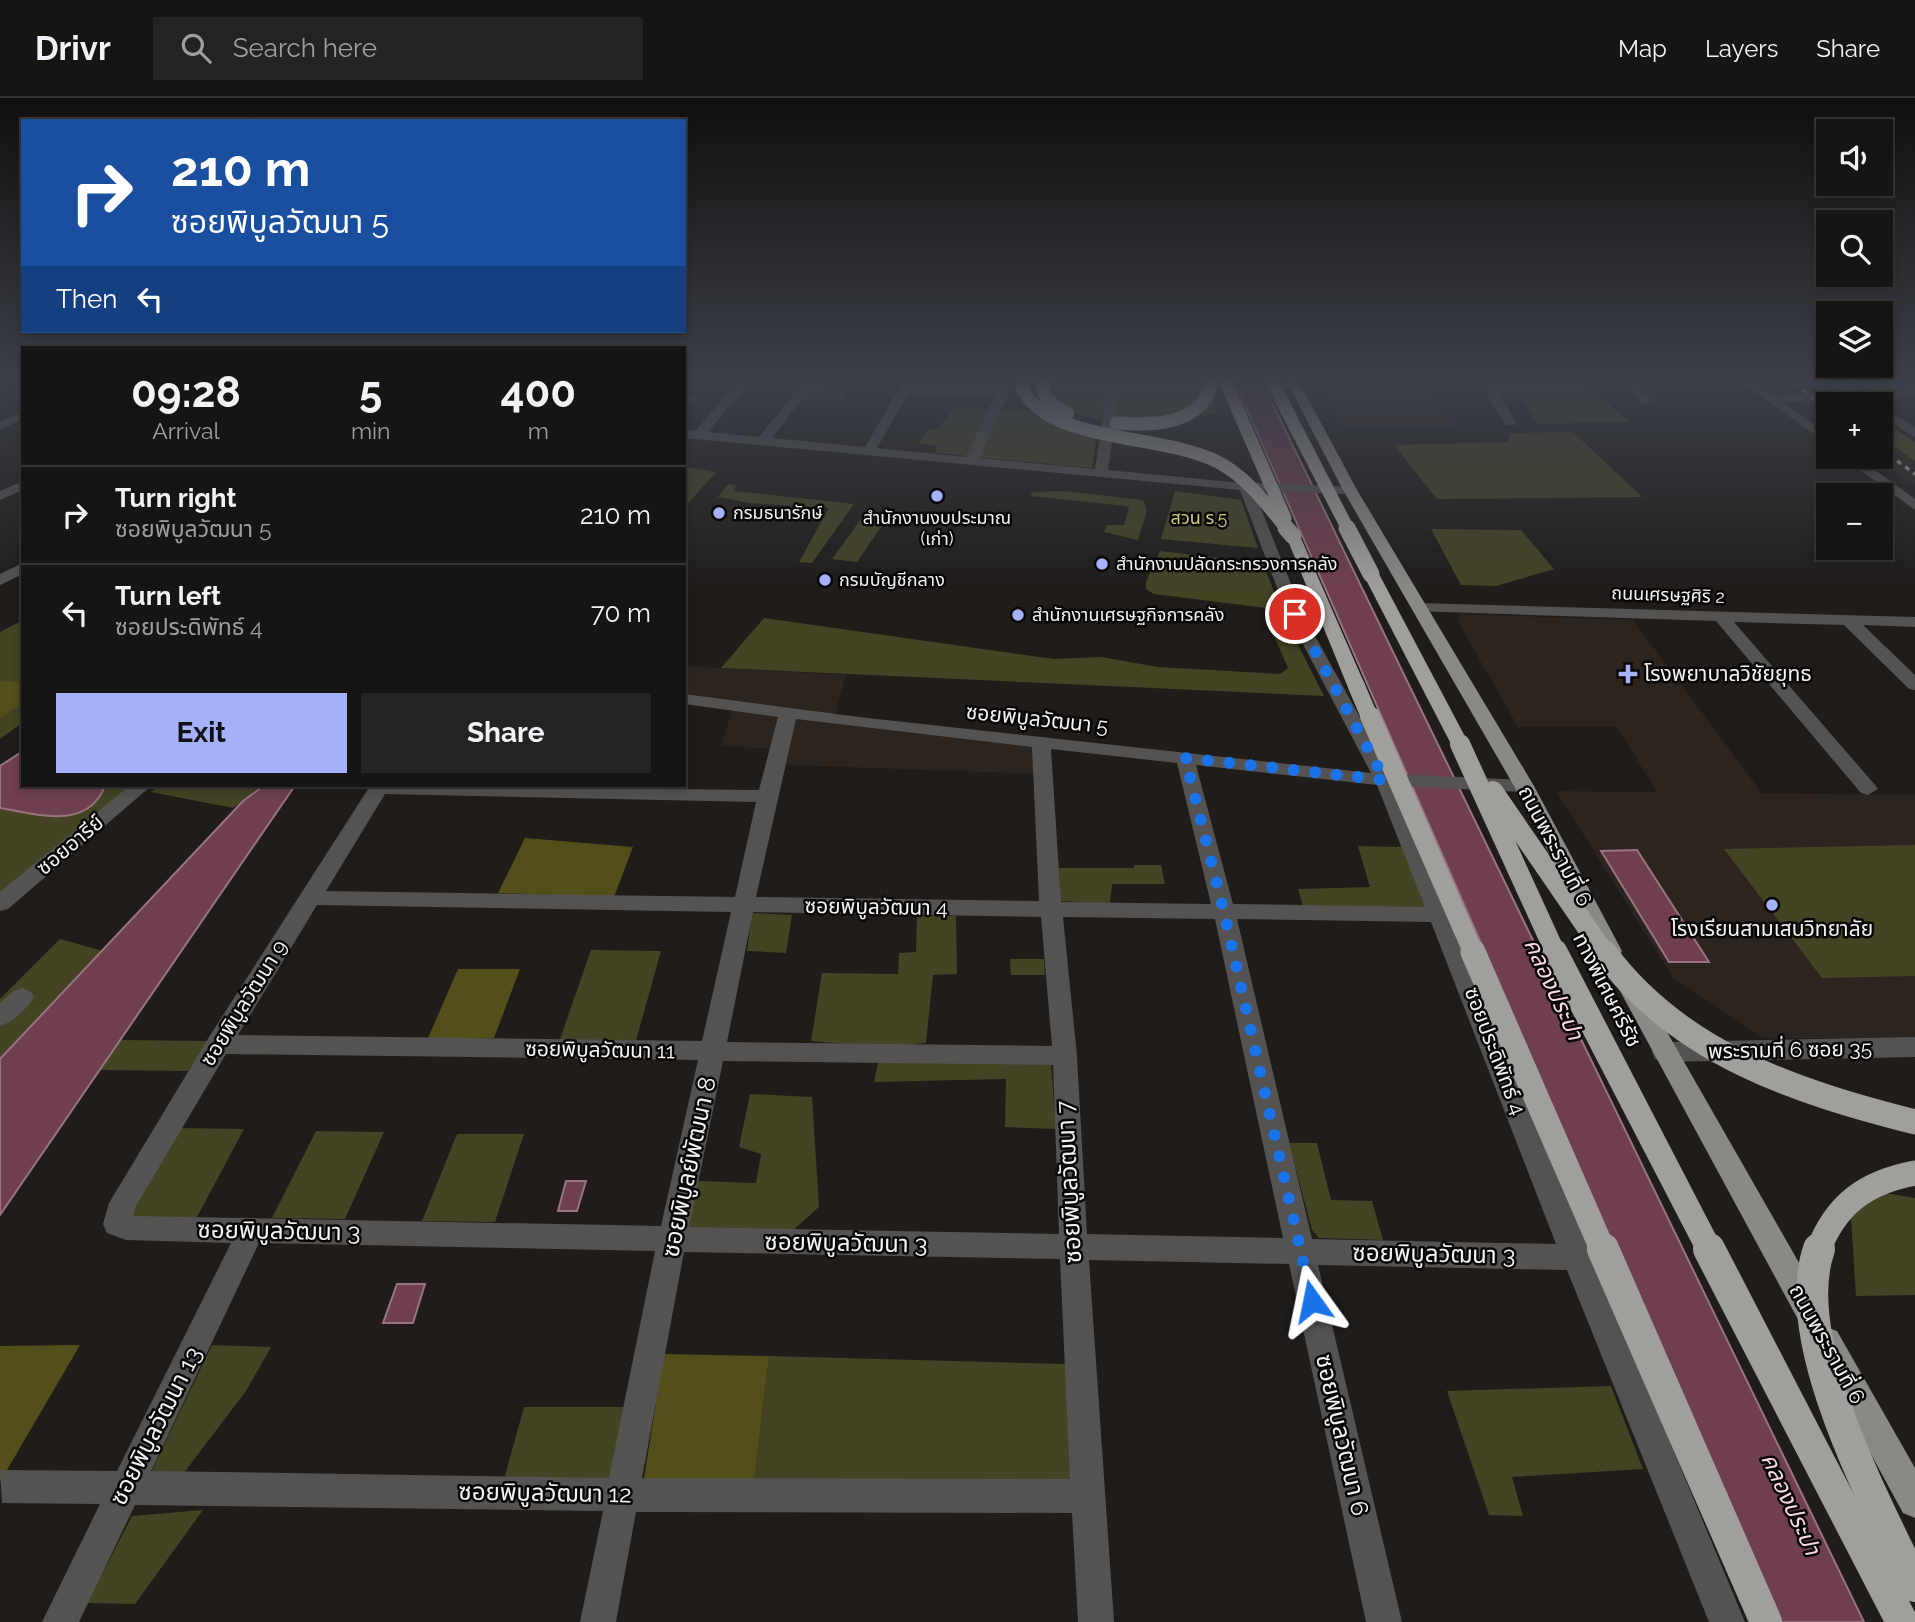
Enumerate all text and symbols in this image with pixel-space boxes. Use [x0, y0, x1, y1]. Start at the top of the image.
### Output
search box [153, 17, 643, 80]
text: Drivr [35, 29, 111, 68]
icon: search [177, 29, 215, 67]
text: Search here [233, 33, 377, 63]
text: Map [1618, 34, 1667, 63]
text: Layers [1705, 34, 1778, 63]
text: Share [1816, 34, 1880, 63]
map controls [1816, 119, 1893, 560]
button: sound [1816, 119, 1893, 196]
text: 210 m [171, 140, 310, 197]
icon: right [56, 147, 147, 238]
text: ซอยพิบูลวัฒนา 5 [171, 203, 389, 240]
button: search [1816, 210, 1893, 287]
icon: left [131, 280, 169, 318]
text: Then [56, 284, 117, 314]
button: layers [1816, 301, 1893, 378]
text: 09:28 [131, 368, 241, 417]
text: 5 [359, 368, 382, 417]
text: 400 [500, 368, 576, 417]
button: + [1816, 392, 1893, 469]
text: Arrival [152, 417, 220, 444]
text: min [351, 417, 390, 444]
text: m [528, 417, 549, 444]
text: Turn right [115, 483, 236, 513]
button: − [1816, 483, 1893, 560]
marker: สำนักงานงบประมาณ (เก่า) [929, 488, 945, 504]
icon: right [56, 496, 94, 534]
text: 210 m [580, 500, 651, 530]
place label: กรมธนารักษ์ [733, 502, 823, 523]
marker: กรมธนารักษ์ [711, 505, 727, 521]
place label: สำนักงานงบประมาณ (เก่า) [863, 507, 1011, 549]
park label: สวน ร.5 [1171, 507, 1228, 528]
text: ซอยพิบูลวัฒนา 5 [115, 515, 272, 542]
place label: สำนักงานปลัดกระทรวงการคลัง [1116, 553, 1338, 574]
marker: สำนักงานปลัดกระทรวงการคลัง [1094, 556, 1110, 572]
place label: กรมบัญชีกลาง [839, 569, 945, 590]
marker: กรมบัญชีกลาง [817, 572, 833, 588]
text: Turn left [115, 581, 221, 611]
street label: ถนนเศรษฐศิริ 2 [1611, 582, 1725, 607]
pin [1265, 584, 1325, 644]
icon: left [56, 594, 94, 632]
icon: arrive [1276, 595, 1314, 633]
text: 70 m [591, 598, 651, 628]
place label: สำนักงานเศรษฐกิจการคลัง [1032, 604, 1224, 625]
marker: สำนักงานเศรษฐกิจการคลัง [1010, 607, 1026, 623]
text: ซอยประดิพัทธ์ 4 [115, 613, 263, 640]
place label: โรงพยาบาลวิชัยยุทธ [1644, 661, 1812, 687]
marker: โรงพยาบาลวิชัยยุทธ [1618, 664, 1638, 684]
button: Exit [56, 693, 347, 773]
button: Share [361, 693, 651, 773]
street label: ซอยพิบูลวัฒนา 5 [965, 699, 1109, 739]
street label: ถนนพระรามที่ 6 [1513, 780, 1599, 910]
street label: ซอยอารีย์ [31, 809, 108, 880]
street label: ซอยพิบูลวัฒนา 4 [804, 893, 948, 921]
marker: โรงเรียนสามเสนวิทยาลัย [1764, 897, 1780, 913]
place label: โรงเรียนสามเสนวิทยาลัย [1671, 916, 1873, 941]
street label: ทางพิเศษศรีรัช [1568, 928, 1647, 1051]
water label: คลองประปา [1519, 934, 1590, 1045]
street label: ซอยพิบูลวัฒนา 9 [195, 935, 293, 1071]
street label: ซอยประดิพัทธ์ 4 [1460, 983, 1531, 1118]
street label: พระรามที่ 6 ซอย 35 [1708, 1034, 1872, 1063]
street label: ซอยพิบูลวัฒนา 11 [525, 1036, 675, 1064]
street label: ซอยพิบูลย์พัฒนา 8 [655, 1074, 723, 1260]
street label: ซอยพิบูลวัฒนา 7 [1050, 1100, 1088, 1264]
street label: ซอยพิบูลวัฒนา 3 [197, 1215, 361, 1247]
street label: ซอยพิบูลวัฒนา 3 [764, 1227, 928, 1259]
street label: ซอยพิบูลวัฒนา 3 [1352, 1238, 1516, 1270]
position arrow [1275, 1264, 1349, 1338]
street label: ถนนพระรามที่ 6 [1784, 1279, 1872, 1408]
street label: ซอยพิบูลวัฒนา 13 [103, 1342, 209, 1510]
street label: ซอยพิบูลวัฒนา 6 [1309, 1351, 1375, 1519]
water label: คลองประปา [1756, 1449, 1827, 1560]
street label: ซอยพิบูลวัฒนา 12 [458, 1476, 632, 1510]

